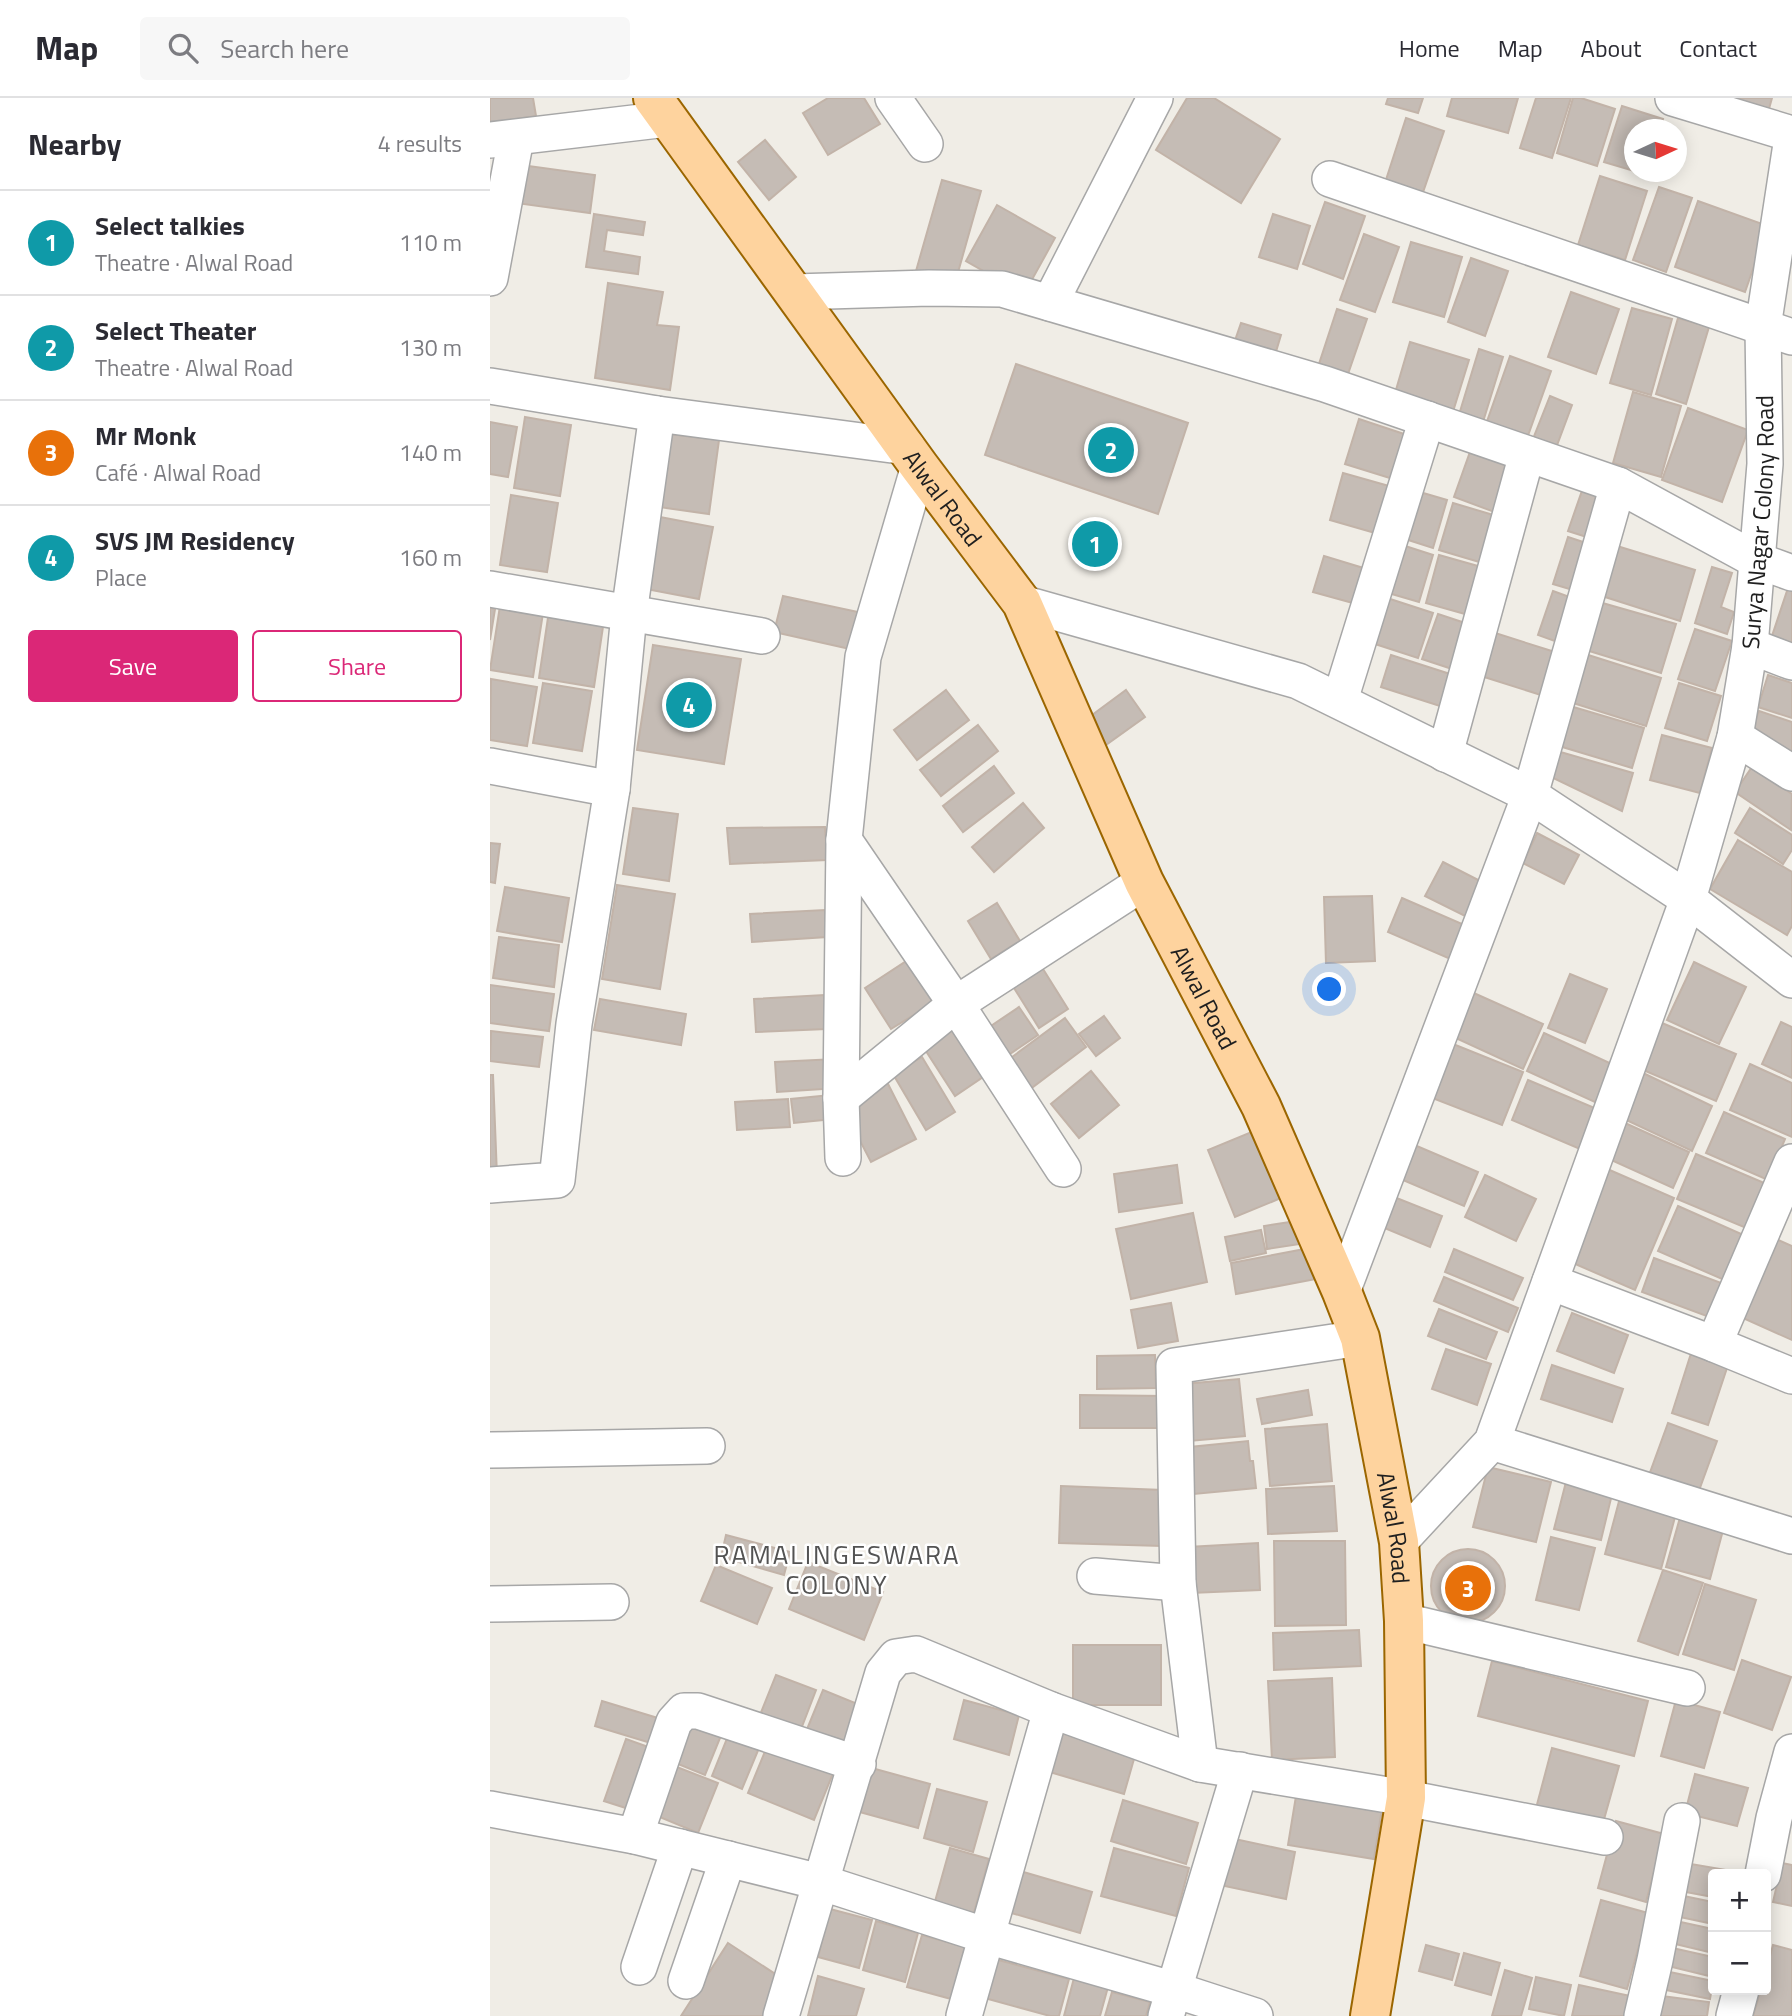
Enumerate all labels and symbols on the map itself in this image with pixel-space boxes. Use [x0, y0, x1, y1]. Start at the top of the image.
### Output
north arrow [1624, 119, 1687, 182]
street label: Surya Nagar Colony Road [1732, 395, 1783, 650]
pin: 2 [1088, 424, 1134, 476]
street label: Alwal Road [895, 442, 991, 554]
pin: 1 [1072, 518, 1118, 570]
pin: 4 [666, 679, 712, 731]
street label: Alwal Road [1162, 939, 1246, 1056]
your location [1312, 972, 1346, 1006]
street label: Alwal Road [1368, 1469, 1420, 1585]
district label: RAMALINGESWARA COLONY [714, 1535, 960, 1604]
pin: 3 [1445, 1562, 1491, 1614]

